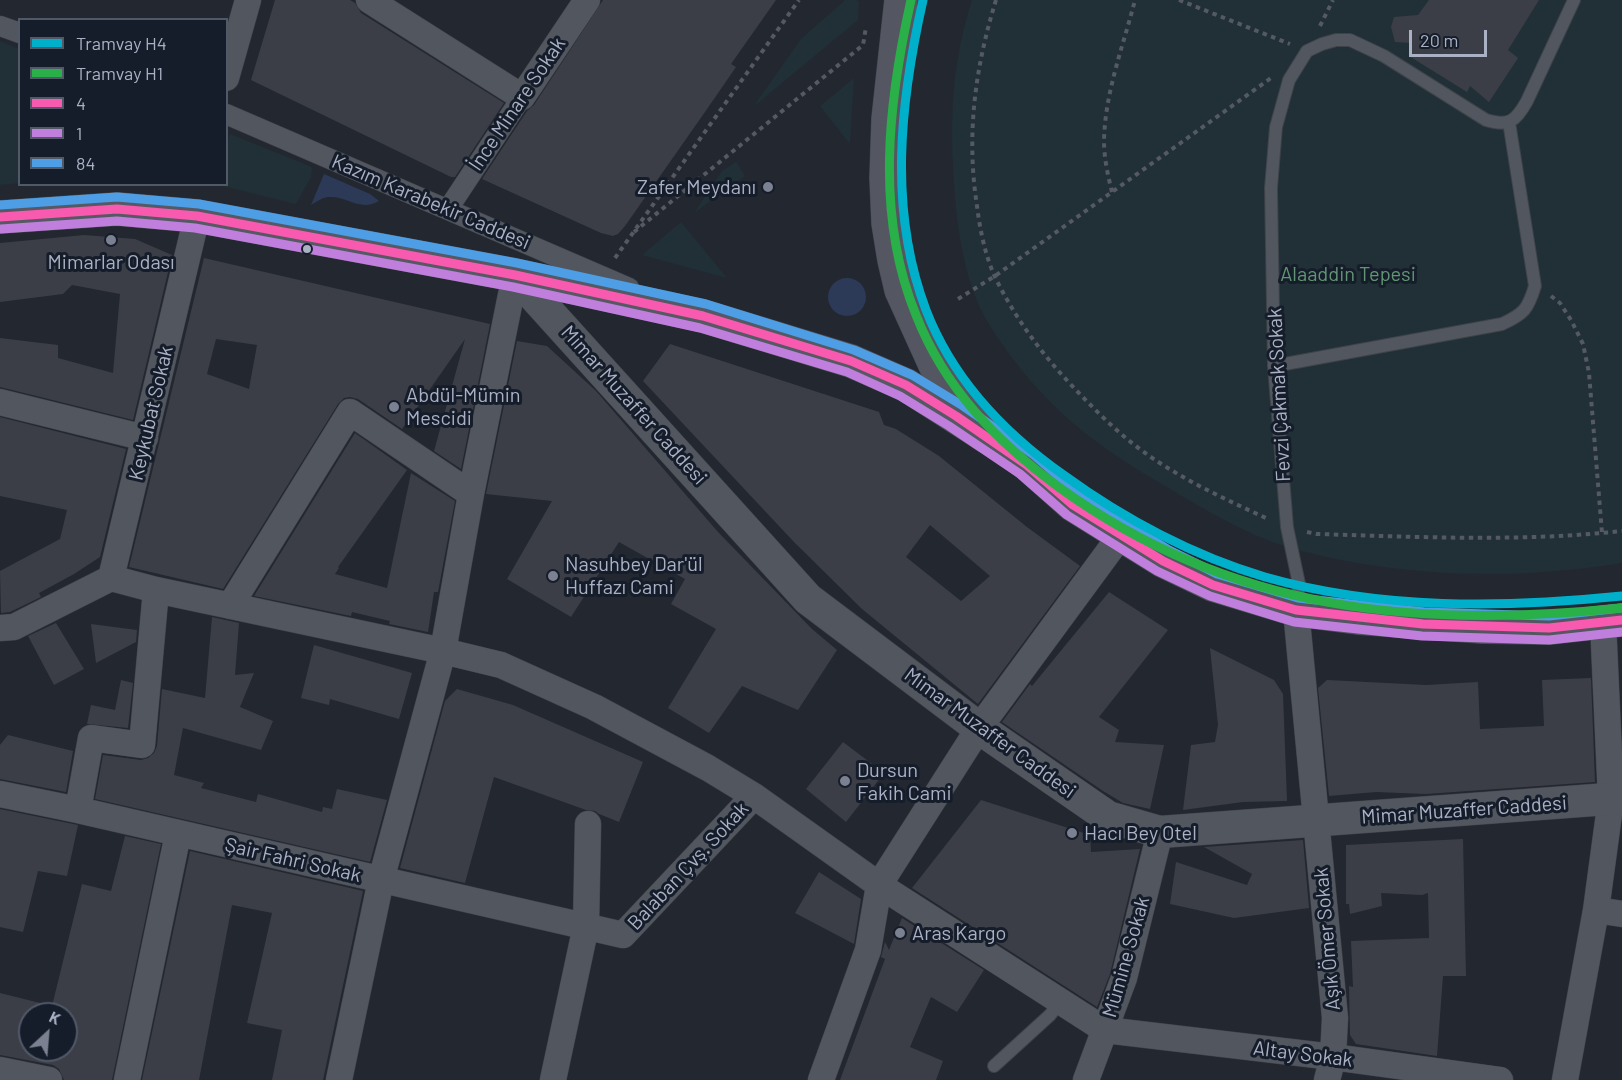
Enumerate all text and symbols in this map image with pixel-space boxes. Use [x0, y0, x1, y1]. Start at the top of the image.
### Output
legend [18, 18, 228, 186]
scale bar [1412, 18, 1490, 56]
text: 20 m [1420, 29, 1458, 51]
text: Tramvay H4 [76, 32, 167, 54]
street label: İnce Minare Sokak [464, 33, 570, 175]
text: Tramvay H1 [76, 62, 163, 84]
text: 4 [76, 92, 86, 114]
text: 1 [76, 122, 82, 144]
street label: Kazım Karabekir Caddesi [328, 149, 534, 255]
text: 84 [76, 152, 95, 174]
place label: Zafer Meydanı [637, 175, 756, 199]
marker: Zafer Meydanı [761, 180, 775, 194]
marker: Mimarlar Odası [104, 233, 118, 247]
unlabelled marker [301, 243, 313, 255]
place label: Mimarlar Odası [48, 250, 174, 274]
park label: Alaaddin Tepesi [1280, 262, 1416, 286]
street label: Fevzi Çakmak Sokak [1262, 307, 1296, 483]
street label: Mimar Muzaffer Caddesi [556, 320, 712, 490]
street label: Keykubat Sokak [124, 343, 178, 483]
place label: Abdül-Mümin Mescidi [406, 383, 521, 430]
marker: Abdül-Mümin Mescidi [387, 400, 401, 414]
place label: Nasuhbey Dar'ül Huffazı Cami [565, 552, 703, 599]
marker: Nasuhbey Dar'ül Huffazı Cami [546, 569, 560, 583]
street label: Mimar Muzaffer Caddesi [900, 663, 1080, 803]
place label: Dursun Fakih Cami [857, 758, 952, 805]
marker: Dursun Fakih Cami [838, 774, 852, 788]
street label: Mimar Muzaffer Caddesi [1360, 791, 1568, 829]
street label: Balaban Çvş. Sokak [623, 797, 753, 935]
place label: Hacı Bey Otel [1084, 821, 1197, 845]
marker: Hacı Bey Otel [1065, 826, 1079, 840]
street label: Şair Fahri Sokak [223, 833, 363, 887]
street label: Aşık Ömer Sokak [1309, 866, 1345, 1012]
street label: Mümine Sokak [1097, 894, 1155, 1020]
place label: Aras Kargo [912, 921, 1006, 945]
marker: Aras Kargo [893, 926, 907, 940]
north arrow [18, 1002, 78, 1062]
text: K [47, 1006, 64, 1028]
street label: Altay Sokak [1252, 1036, 1354, 1072]

